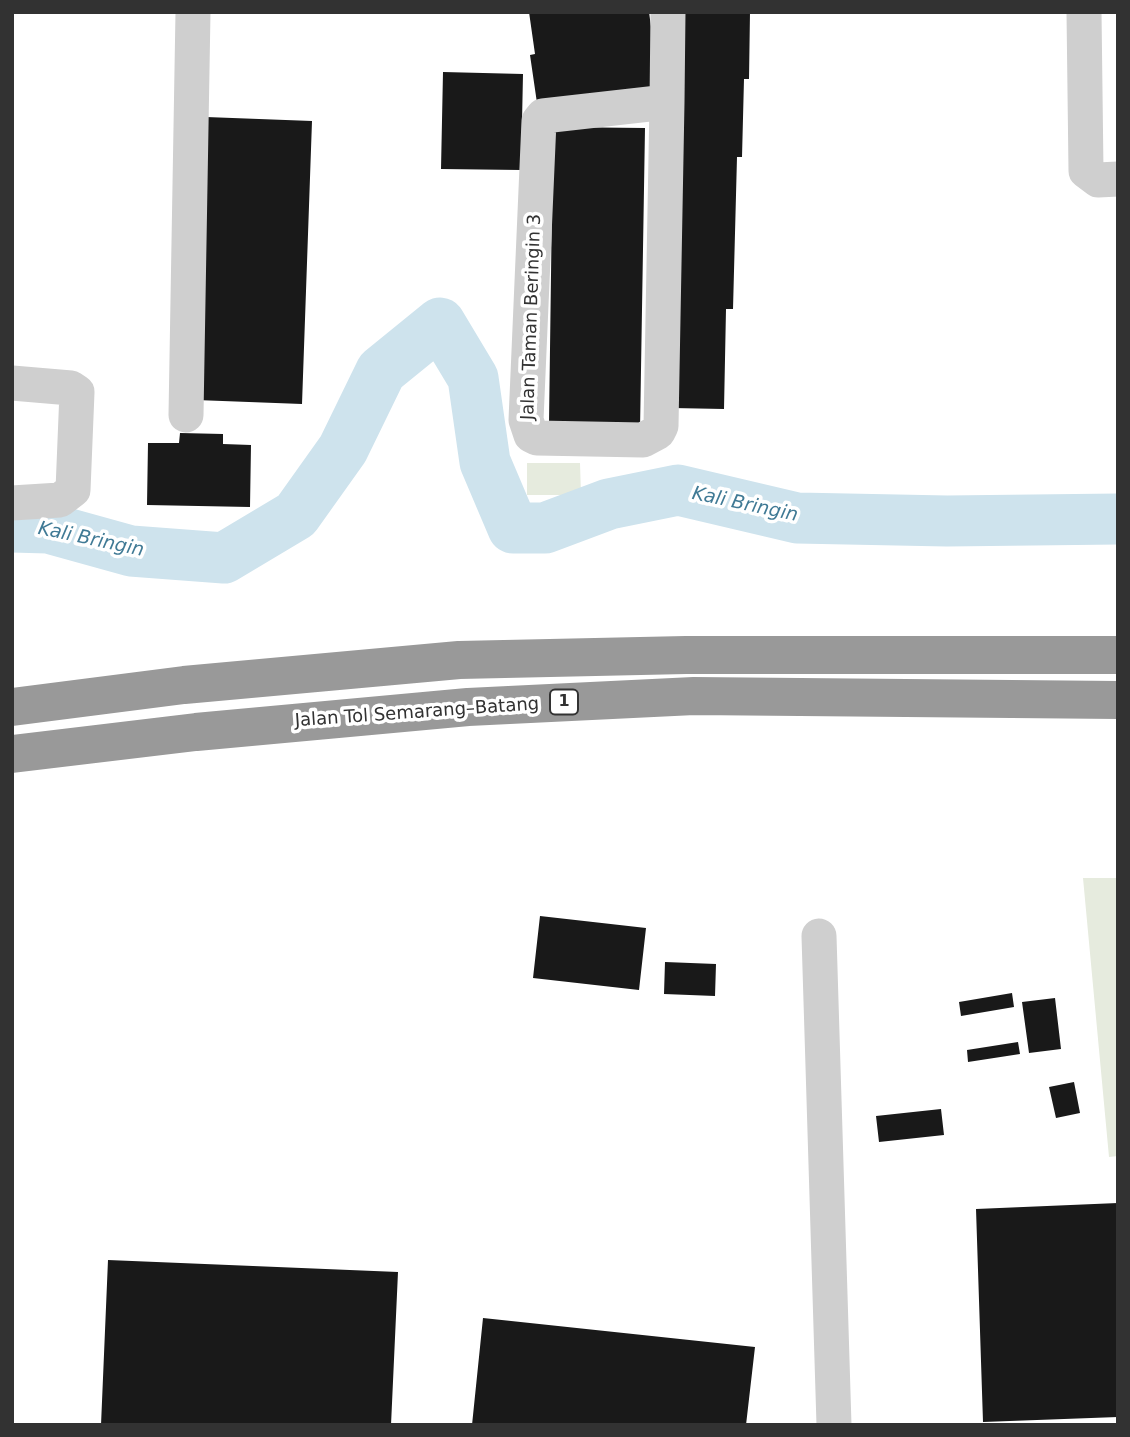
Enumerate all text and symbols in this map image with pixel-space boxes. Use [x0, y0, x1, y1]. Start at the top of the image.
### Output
street label: Jalan Taman Beringin 3 [518, 213, 546, 421]
water label: Kali Bringin [690, 483, 800, 527]
water label: Kali Bringin [36, 518, 146, 562]
road number: 1 [550, 690, 578, 715]
street label: Jalan Tol Semarang–Batang [294, 694, 540, 732]

